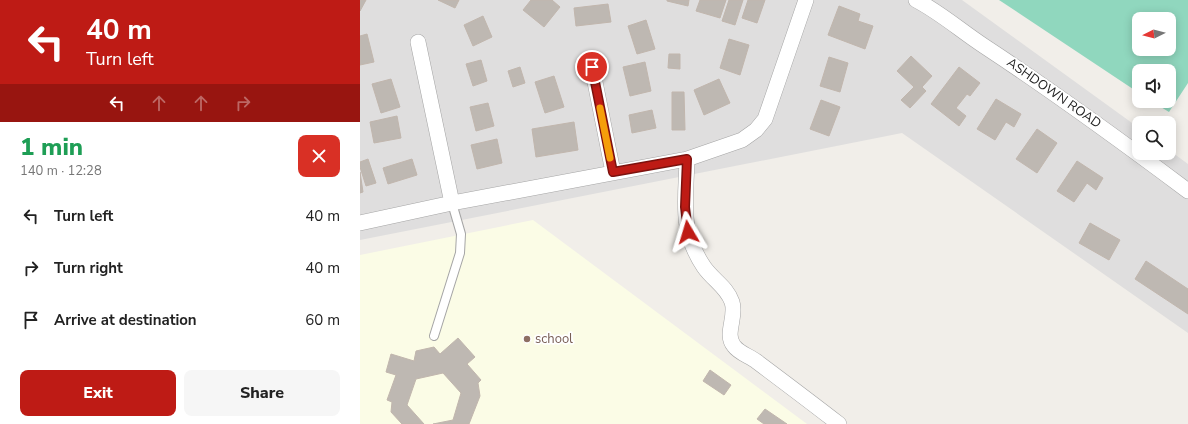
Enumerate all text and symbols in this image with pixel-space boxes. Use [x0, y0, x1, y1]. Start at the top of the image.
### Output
text: 40 m [86, 11, 152, 49]
north arrow [1132, 12, 1176, 56]
map controls [1132, 12, 1176, 160]
icon: left [20, 16, 72, 68]
text: Turn left [86, 47, 154, 71]
pin [575, 50, 609, 84]
street label: ASHDOWN ROAD [1003, 54, 1105, 132]
icon: arrive [581, 56, 603, 78]
button: sound [1132, 64, 1176, 108]
icon: left [106, 92, 128, 114]
icon: ahead [148, 92, 170, 114]
icon: ahead [190, 92, 212, 114]
icon: right [232, 92, 254, 114]
button: search [1132, 116, 1176, 160]
text: 1 min [20, 131, 83, 163]
button: close [298, 135, 340, 177]
text: 140 m · 12:28 [20, 162, 102, 180]
icon: left [20, 205, 42, 227]
text: Turn left [54, 206, 113, 226]
text: 40 m [305, 206, 340, 226]
position arrow [667, 211, 709, 253]
icon: right [20, 257, 42, 279]
text: Turn right [54, 258, 123, 278]
text: 40 m [305, 258, 340, 278]
icon: arrive [20, 309, 42, 331]
text: Arrive at destination [54, 310, 197, 330]
text: 60 m [305, 310, 340, 330]
place label: school [535, 330, 573, 348]
marker: school [522, 334, 532, 344]
button: Exit [20, 370, 176, 416]
button: Share [184, 370, 340, 416]

